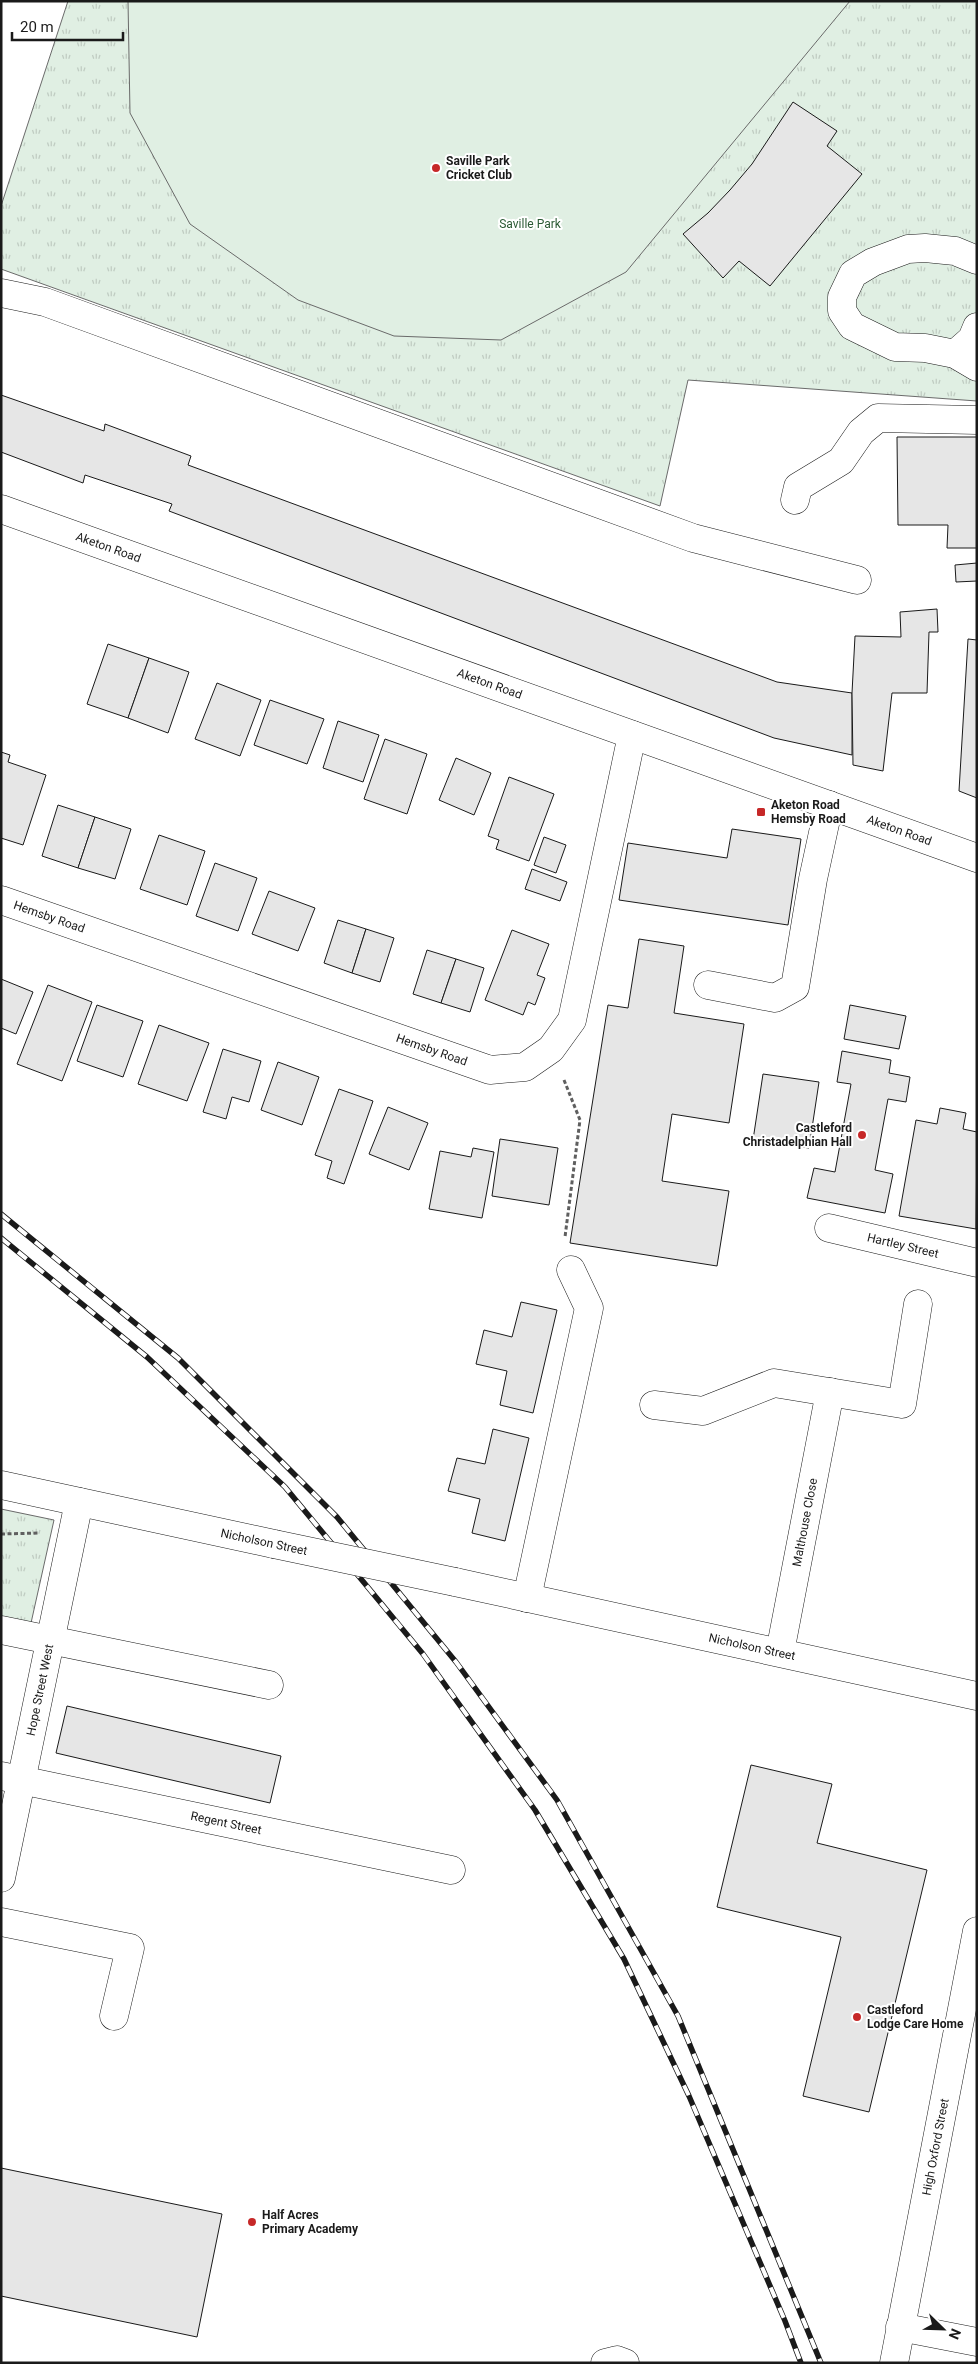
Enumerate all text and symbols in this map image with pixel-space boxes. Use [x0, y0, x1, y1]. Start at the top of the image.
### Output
scale bar [12, 10, 124, 42]
text: 20 m [20, 18, 54, 36]
place label: Saville Park Cricket Club [446, 154, 512, 182]
marker: Saville Park Cricket Club [430, 162, 442, 174]
park label: Saville Park [499, 217, 562, 231]
street label: Aketon Road [74, 529, 143, 565]
street label: Aketon Road [455, 666, 524, 702]
place label: Aketon Road Hemsby Road [771, 798, 846, 826]
marker: Aketon Road Hemsby Road [755, 806, 767, 818]
street label: Aketon Road [865, 812, 934, 848]
street label: Hemsby Road [12, 898, 87, 936]
street label: Hemsby Road [394, 1031, 469, 1069]
place label: Castleford Christadelphian Hall [743, 1121, 852, 1149]
marker: Castleford Christadelphian Hall [856, 1129, 868, 1141]
street label: Hartley Street [866, 1230, 940, 1261]
street label: Malthouse Close [790, 1477, 820, 1568]
street label: Nicholson Street [219, 1526, 309, 1558]
street label: Nicholson Street [707, 1631, 797, 1663]
street label: Hope Street West [24, 1643, 56, 1737]
street label: Regent Street [189, 1809, 263, 1837]
place label: Castleford Lodge Care Home [867, 2003, 964, 2031]
marker: Castleford Lodge Care Home [851, 2011, 863, 2023]
street label: High Oxford Street [919, 2097, 952, 2197]
place label: Half Acres Primary Academy [262, 2208, 359, 2236]
marker: Half Acres Primary Academy [246, 2216, 258, 2228]
north arrow [918, 2304, 968, 2354]
text: N [946, 2326, 964, 2342]

